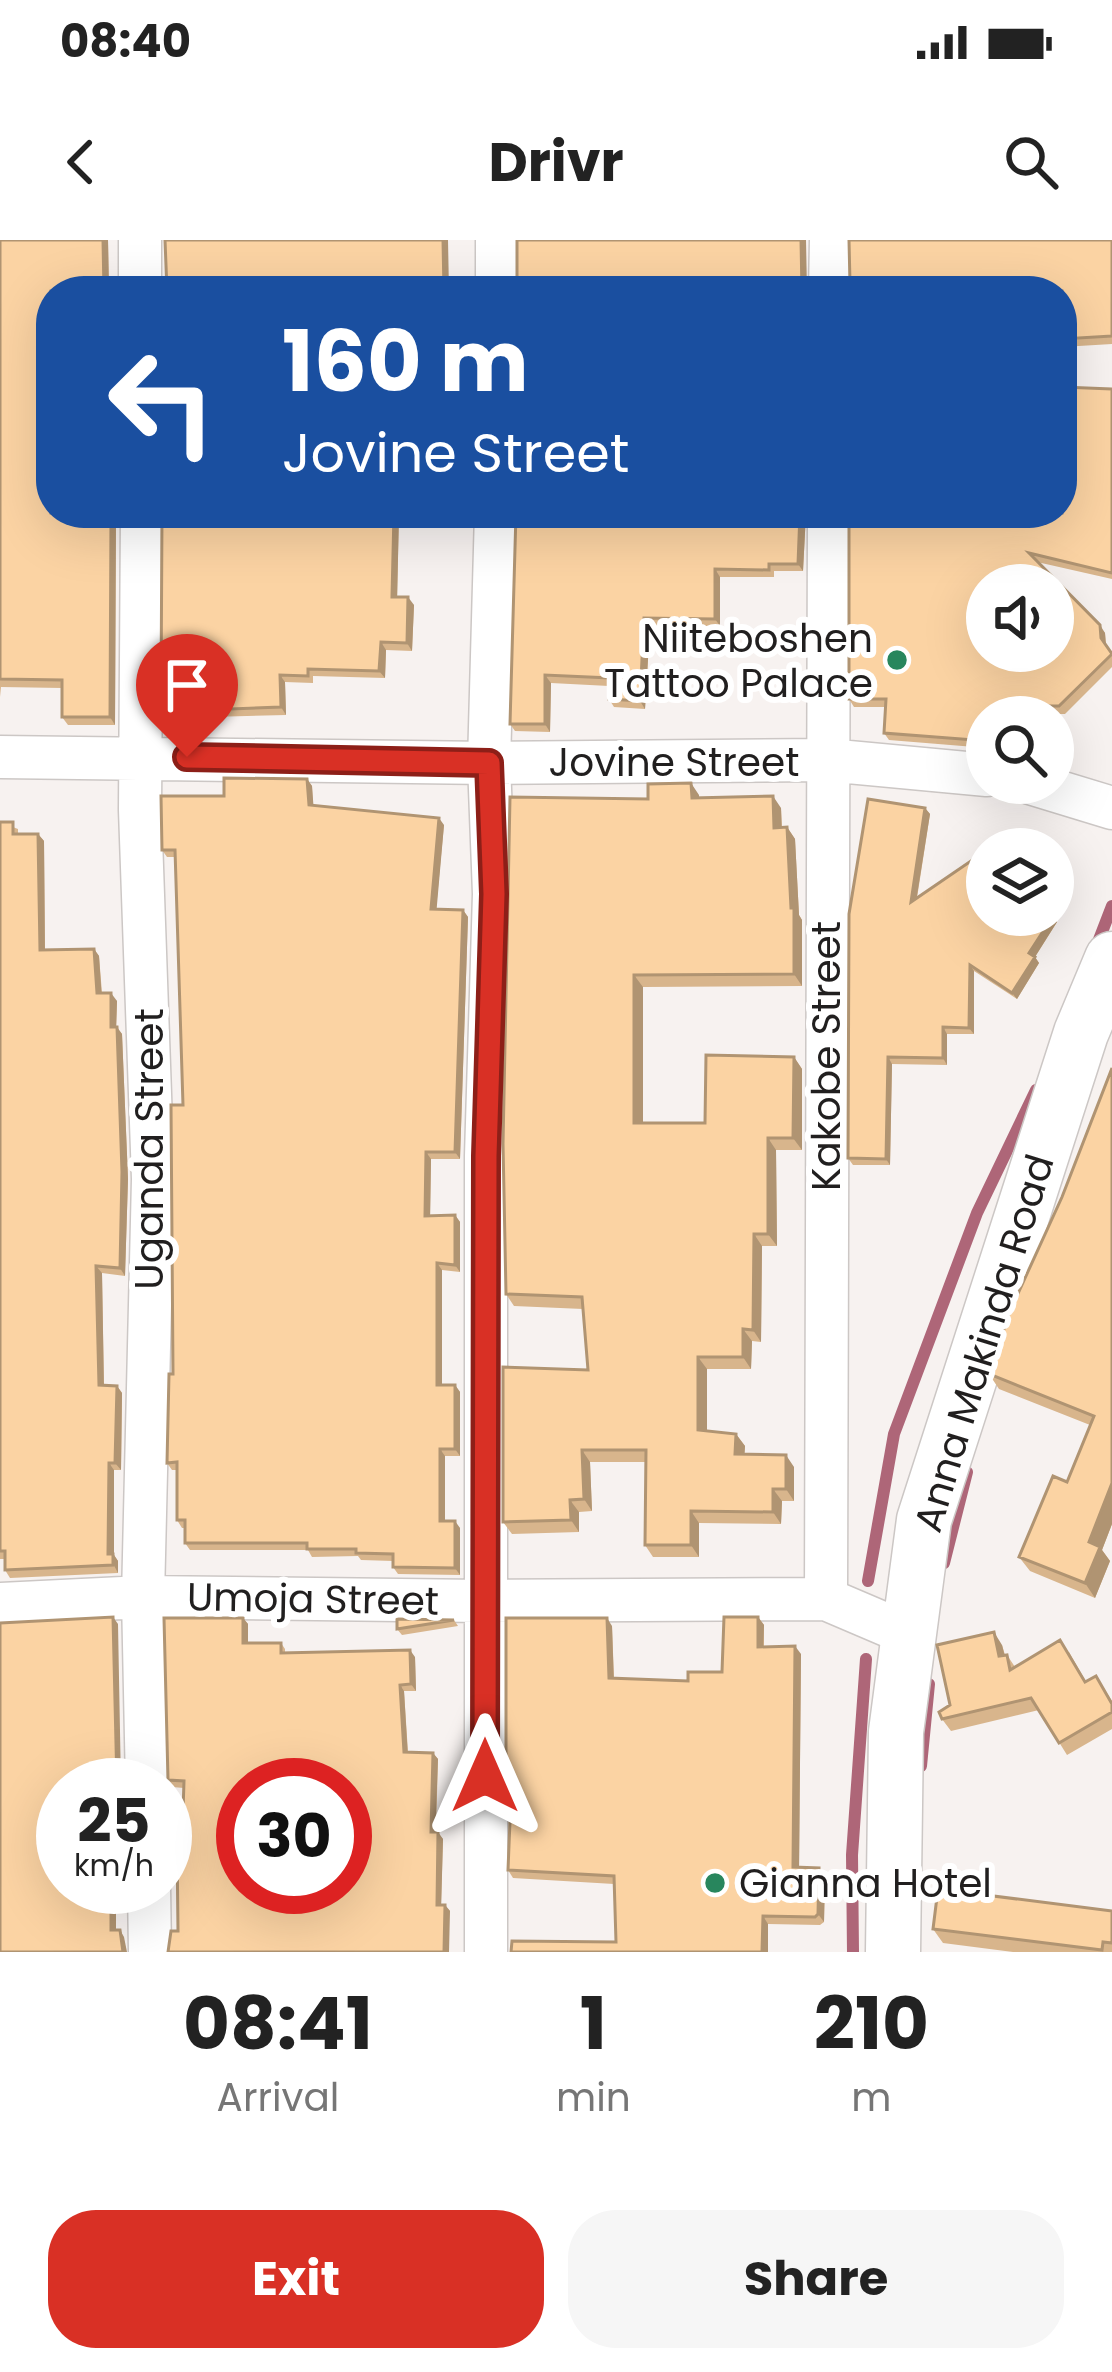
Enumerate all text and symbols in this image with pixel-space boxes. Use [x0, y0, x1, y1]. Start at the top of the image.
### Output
text: 08:40 [60, 10, 191, 73]
text: Drivr [488, 124, 624, 200]
icon: back [48, 129, 114, 195]
icon: search [998, 129, 1064, 195]
text: 160 m [282, 303, 529, 420]
icon: left [84, 324, 240, 480]
text: Jovine Street [282, 415, 629, 491]
map controls [966, 564, 1074, 936]
button: sound [966, 564, 1074, 672]
place label: Niiteboshen Tattoo Palace [604, 611, 873, 711]
pin [136, 634, 238, 757]
marker: Niiteboshen Tattoo Palace [884, 647, 910, 673]
icon: arrive [154, 652, 220, 718]
button: search [966, 696, 1074, 804]
street label: Jovine Street [549, 735, 799, 790]
button: layers [966, 828, 1074, 936]
street label: Kakobe Street [799, 921, 854, 1191]
street label: Uganda Street [122, 1008, 177, 1290]
street label: Anna Makinda Road [900, 1147, 1068, 1539]
street label: Umoja Street [186, 1569, 440, 1629]
position arrow [422, 1713, 548, 1839]
speed limit sign: 30 [216, 1758, 372, 1914]
text: 25 [77, 1779, 151, 1863]
text: km/h [74, 1844, 154, 1887]
place label: Gianna Hotel [739, 1856, 992, 1911]
marker: Gianna Hotel [702, 1870, 728, 1896]
text: 08:41 [183, 1973, 373, 2074]
text: 1 [580, 1973, 607, 2074]
text: 210 [814, 1973, 929, 2074]
text: Arrival [217, 2070, 339, 2125]
text: min [556, 2070, 631, 2125]
text: m [851, 2070, 891, 2125]
button: Exit [48, 2210, 544, 2348]
button: Share [568, 2210, 1064, 2348]

